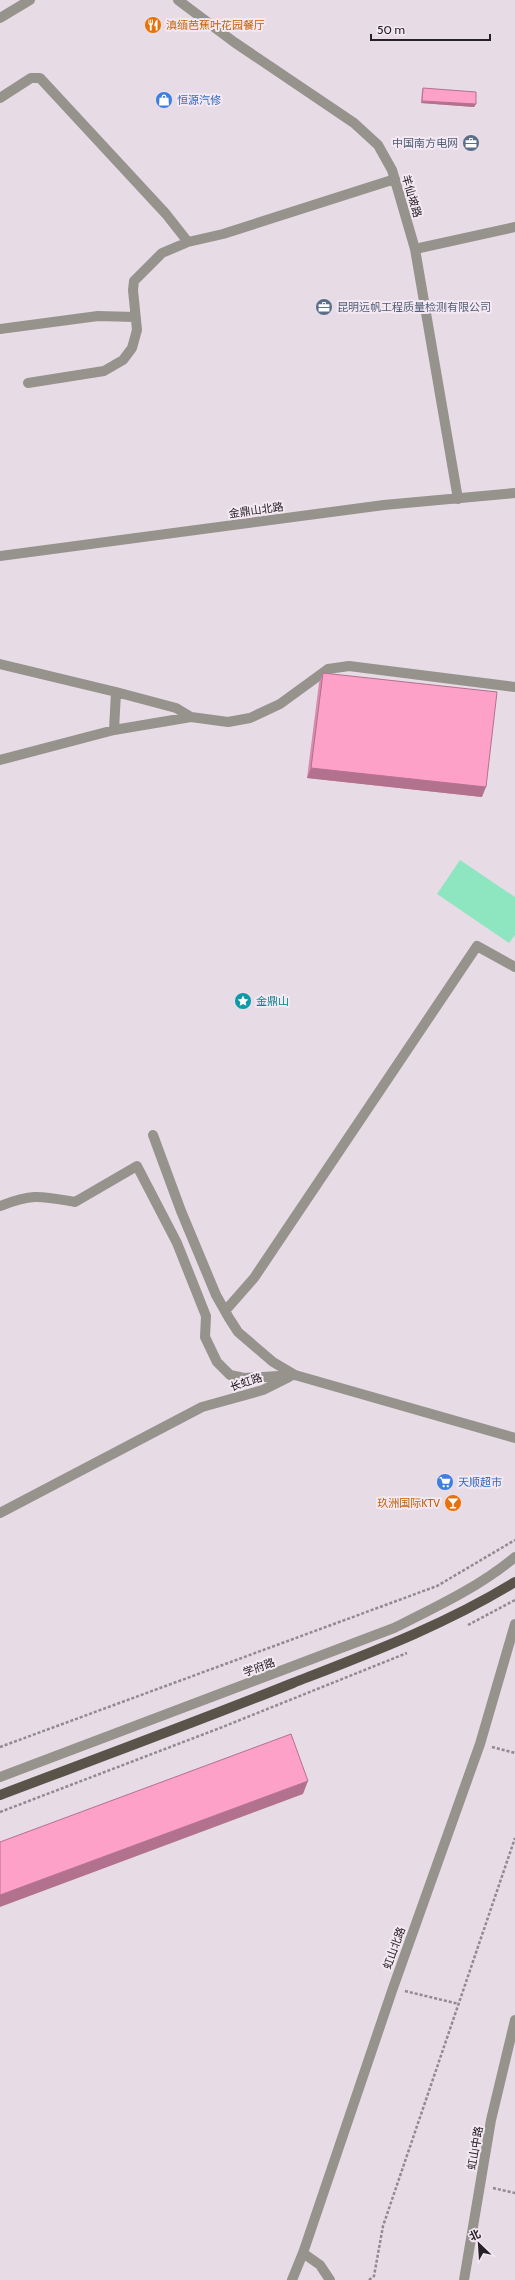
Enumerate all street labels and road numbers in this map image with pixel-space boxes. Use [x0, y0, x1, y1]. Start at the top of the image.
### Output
street label: 羊仙坡路 [399, 173, 425, 219]
street label: 金鼎山北路 [228, 499, 284, 521]
street label: 长虹路 [228, 1370, 264, 1394]
street label: 学府路 [241, 1655, 277, 1679]
street label: 虹山北路 [380, 1925, 408, 1971]
street label: 虹山中路 [464, 2125, 486, 2171]

